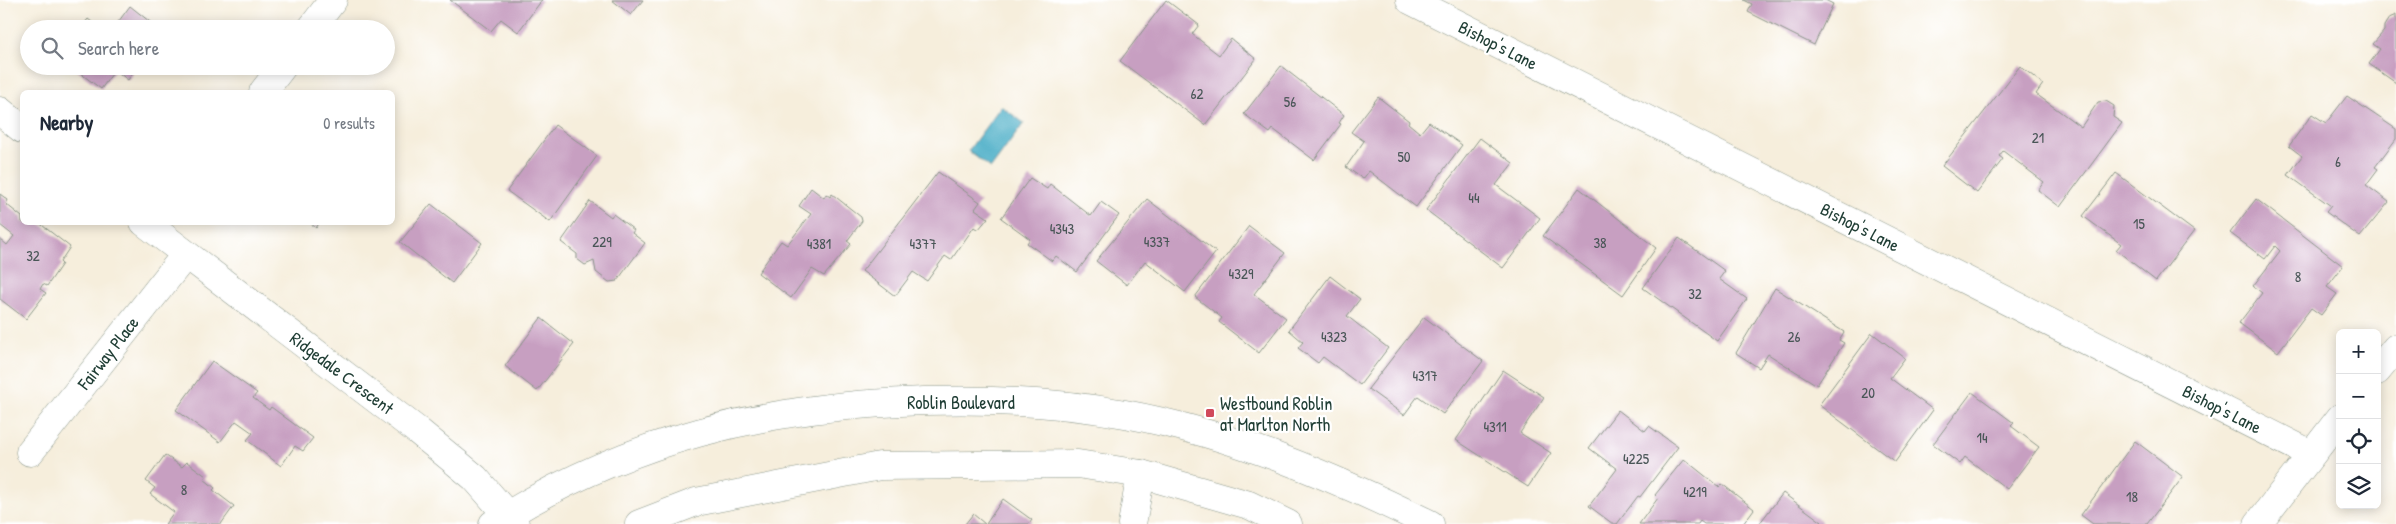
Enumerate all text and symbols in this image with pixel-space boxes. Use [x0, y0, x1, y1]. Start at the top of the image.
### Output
street label: Bishop's Lane [1454, 14, 1542, 76]
search box [20, 20, 395, 75]
icon: search [38, 34, 66, 62]
text: Search here [78, 35, 159, 61]
house number: 62 [1190, 83, 1204, 104]
house number: 56 [1284, 91, 1296, 112]
text: Nearby [40, 108, 93, 137]
text: 0 results [323, 112, 375, 134]
house number: 21 [2032, 127, 2044, 148]
house number: 50 [1397, 146, 1411, 167]
house number: 6 [2335, 151, 2341, 172]
house number: 44 [1468, 187, 1480, 208]
street label: Bishop's Lane [1816, 196, 1904, 258]
house number: 15 [2133, 213, 2146, 234]
house number: 4343 [1050, 218, 1075, 239]
house number: 229 [592, 231, 612, 252]
house number: 4337 [1144, 231, 1170, 252]
house number: 38 [1593, 232, 1607, 253]
house number: 4381 [807, 233, 831, 254]
house number: 4377 [909, 233, 937, 254]
house number: 32 [26, 245, 40, 266]
house number: 4329 [1229, 263, 1254, 284]
house number: 8 [2295, 266, 2301, 287]
house number: 32 [1688, 283, 1702, 304]
street label: Fairway Place [71, 311, 144, 396]
street label: Ridgedale Crescent [285, 326, 400, 421]
house number: 4323 [1321, 326, 1347, 347]
house number: 26 [1787, 326, 1801, 347]
map controls [2336, 329, 2381, 509]
button: + [2336, 329, 2381, 374]
house number: 4317 [1412, 365, 1438, 386]
button: − [2336, 374, 2381, 419]
street label: Bishop's Lane [2178, 378, 2266, 440]
house number: 20 [1861, 382, 1875, 403]
street label: Roblin Boulevard [907, 390, 1015, 415]
place label: Westbound Roblin at Marlton North [1220, 391, 1332, 437]
marker: Westbound Roblin at Marlton North [1204, 407, 1216, 419]
house number: 4311 [1483, 416, 1507, 437]
button: locate [2336, 419, 2381, 464]
house number: 14 [1976, 427, 1988, 448]
house number: 4225 [1623, 448, 1650, 469]
button: layers [2336, 464, 2381, 509]
house number: 8 [181, 479, 187, 500]
house number: 4219 [1683, 481, 1707, 502]
house number: 18 [2126, 486, 2138, 507]

